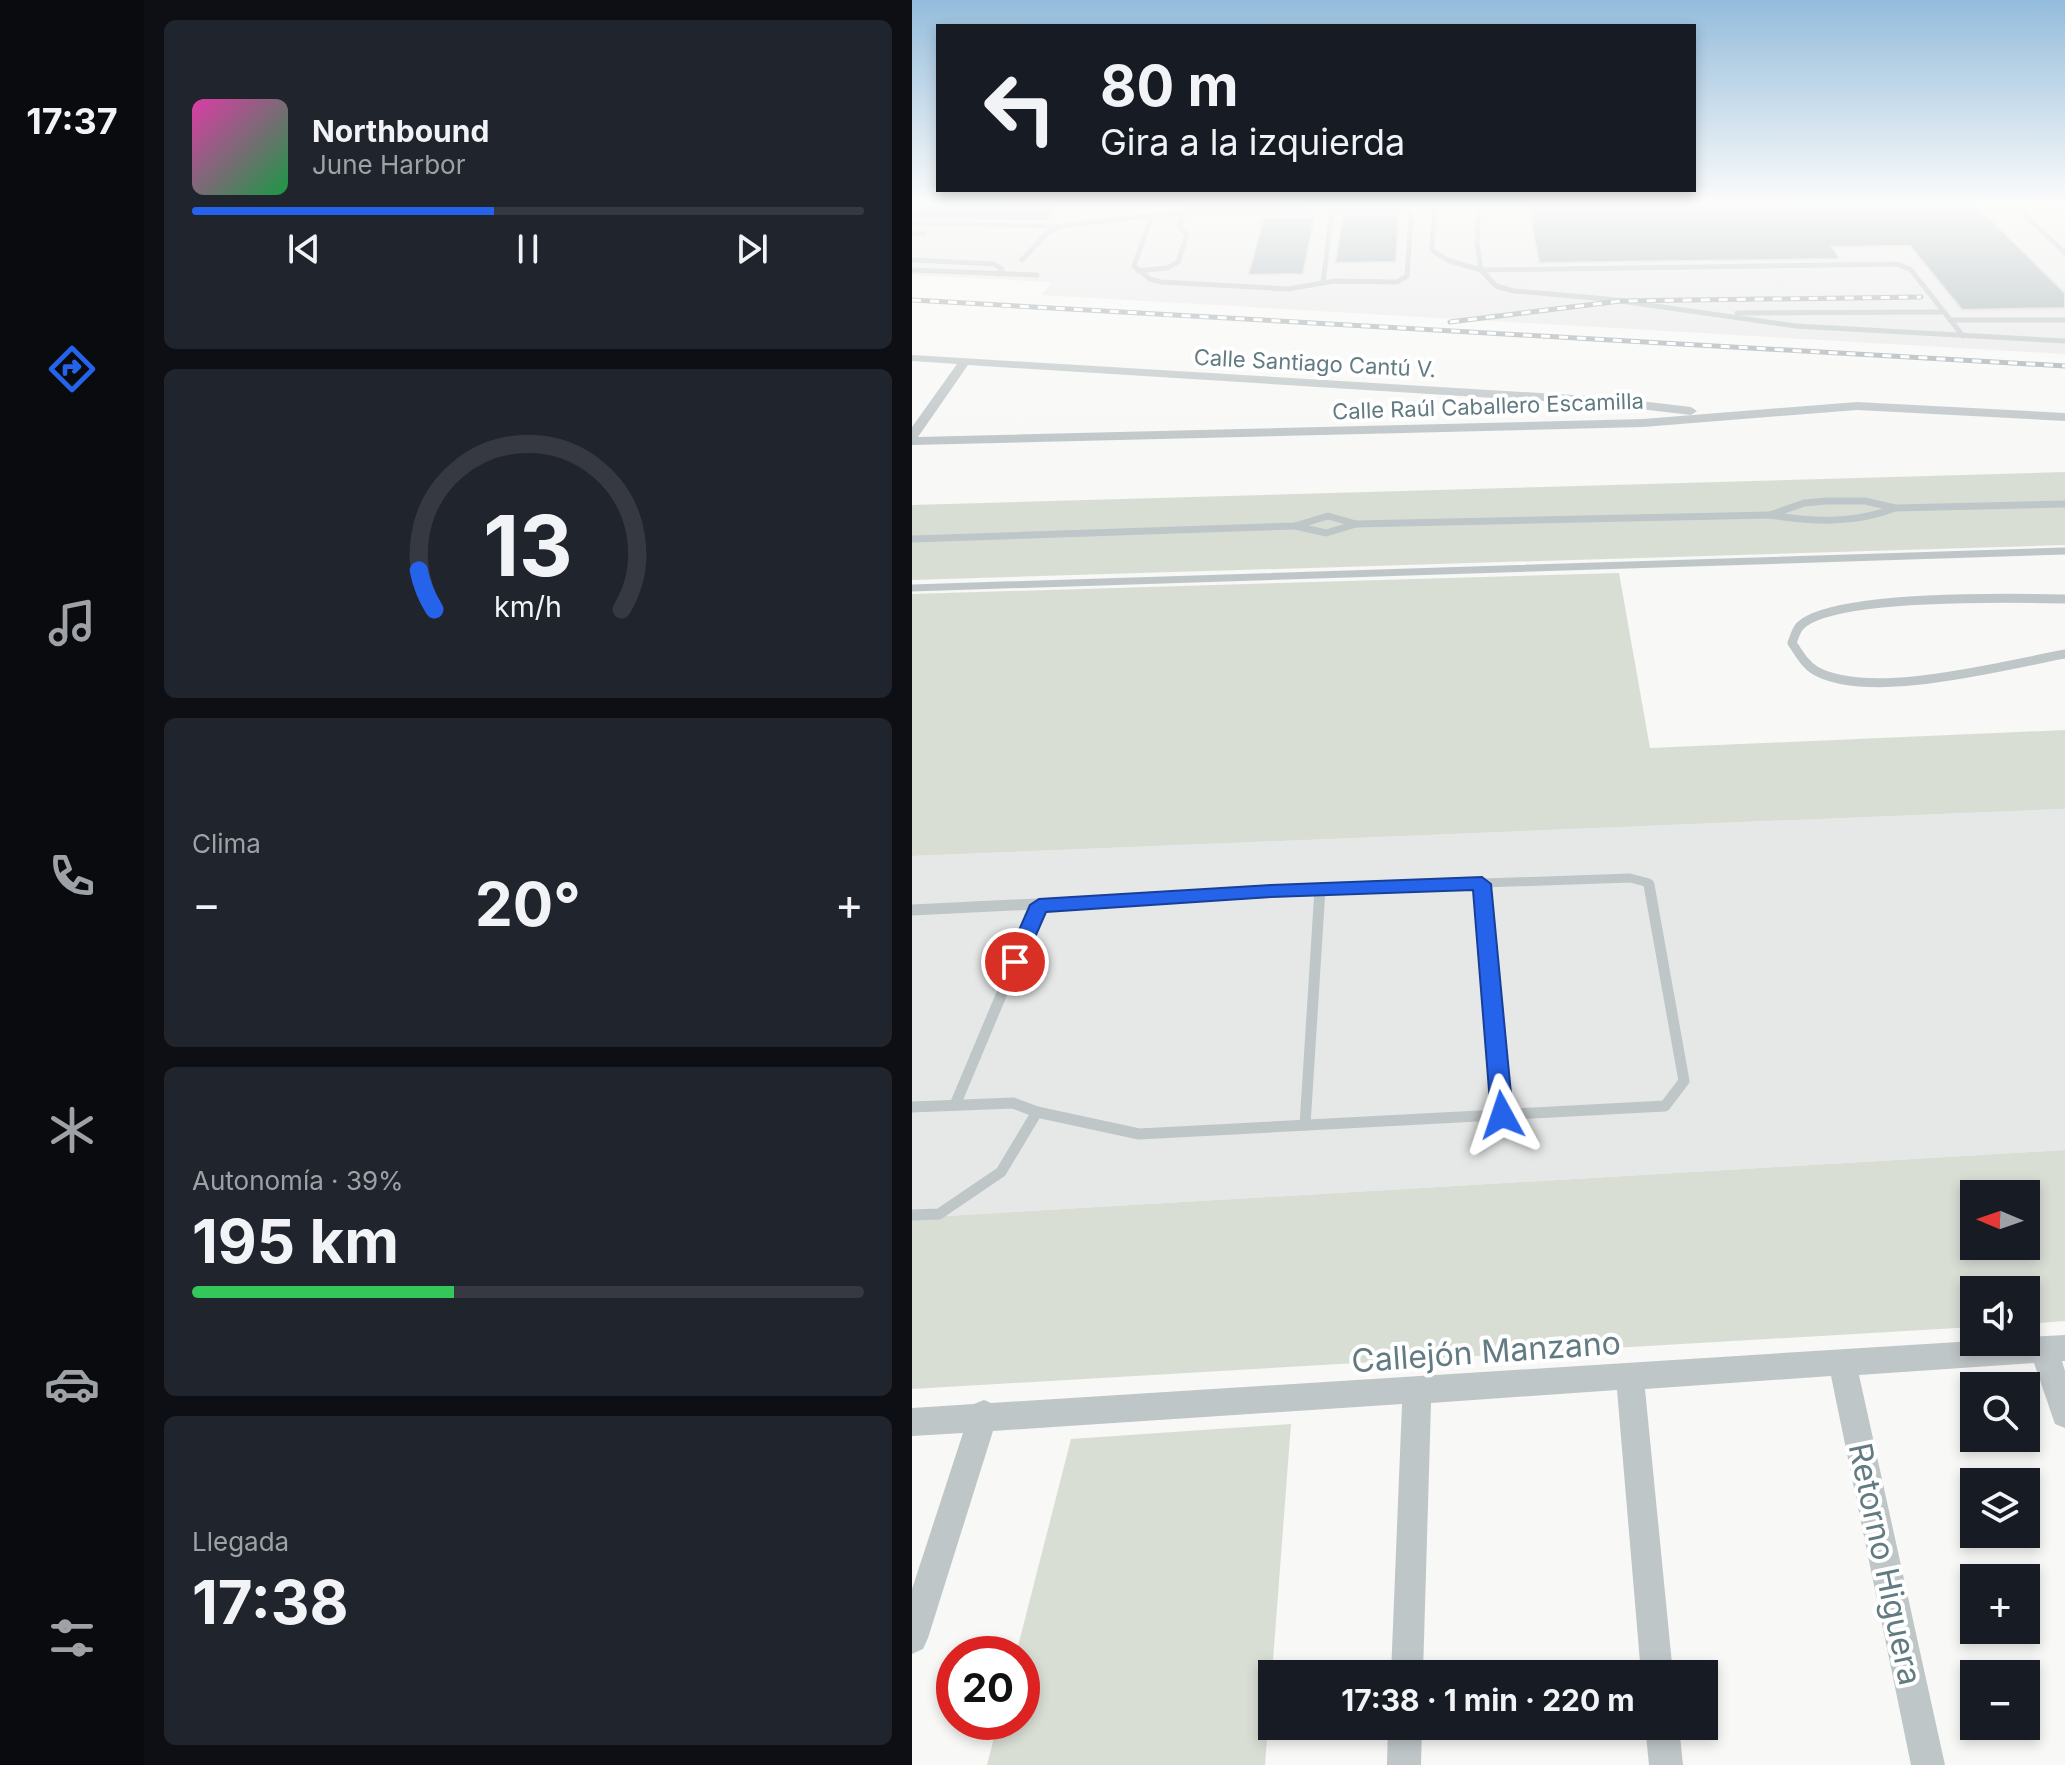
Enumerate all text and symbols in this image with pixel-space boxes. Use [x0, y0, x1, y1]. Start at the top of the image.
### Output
text: 80 m [1100, 52, 1239, 120]
icon: left [968, 56, 1072, 160]
text: 17:37 [26, 99, 118, 143]
text: Northbound [312, 113, 489, 149]
text: Gira a la izquierda [1100, 120, 1405, 164]
text: June Harbor [312, 149, 465, 180]
icon: previous [282, 227, 326, 271]
icon: pause [506, 227, 550, 271]
icon: next [730, 227, 774, 271]
icon: directions [44, 341, 100, 397]
street label: Calle Santiago Cantú V. [1193, 344, 1437, 382]
street label: Calle Raúl Caballero Escamilla [1332, 388, 1644, 424]
text: 13 [483, 494, 573, 595]
text: km/h [494, 589, 562, 624]
icon: music [44, 595, 100, 651]
text: Clima [192, 828, 261, 859]
icon: phone [44, 848, 100, 904]
text: 20° [475, 868, 581, 940]
text: − [192, 877, 221, 931]
text: + [835, 877, 864, 931]
pin [981, 928, 1049, 996]
icon: arrive [993, 940, 1037, 984]
position arrow [1460, 1073, 1544, 1157]
icon: climate [44, 1102, 100, 1158]
text: Autonomía · 39% [192, 1165, 404, 1196]
north arrow [1960, 1180, 2040, 1260]
map controls [1960, 1180, 2040, 1740]
text: 195 km [192, 1205, 399, 1277]
button: sound [1960, 1276, 2040, 1356]
street label: Callejón Manzano [1350, 1323, 1622, 1380]
icon: car [44, 1356, 100, 1412]
button: search [1960, 1372, 2040, 1452]
street label: Retorno Higuera [1841, 1439, 1930, 1689]
button: layers [1960, 1468, 2040, 1548]
text: Llegada [192, 1526, 289, 1557]
button: + [1960, 1564, 2040, 1644]
text: 17:38 [192, 1566, 349, 1638]
icon: filters [44, 1610, 100, 1666]
speed limit sign: 20 [936, 1636, 1040, 1740]
button: − [1960, 1660, 2040, 1740]
text: 17:38 · 1 min · 220 m [1341, 1682, 1635, 1718]

